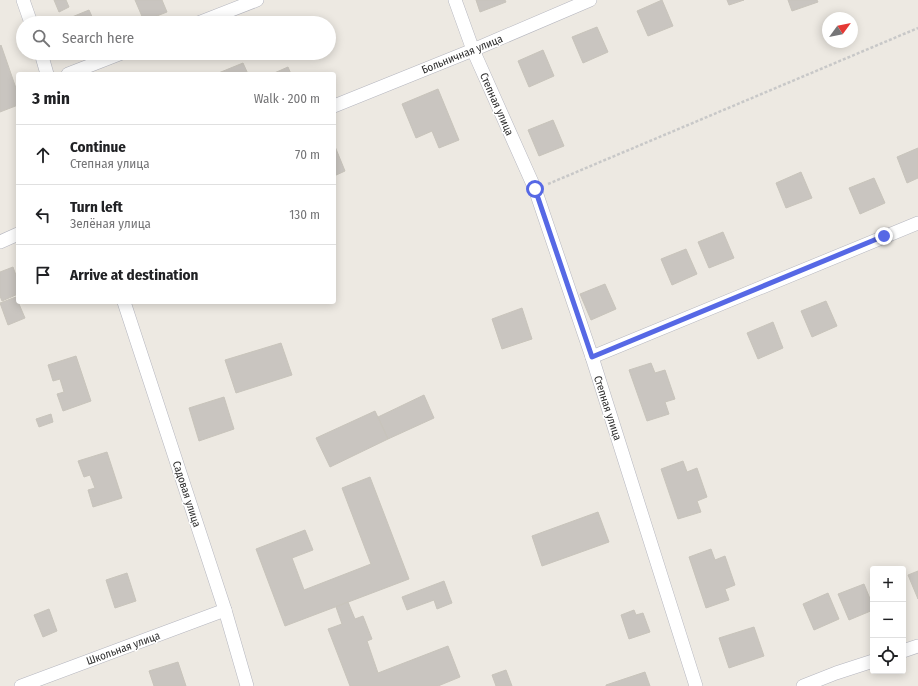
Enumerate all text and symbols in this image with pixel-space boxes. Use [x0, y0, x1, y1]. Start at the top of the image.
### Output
north arrow [822, 12, 858, 48]
search box [16, 16, 336, 60]
icon: search [30, 27, 52, 49]
text: Search here [62, 29, 134, 47]
street label: Больничная улица [420, 32, 505, 77]
street label: Степная улица [477, 71, 516, 138]
text: 3 min [32, 88, 70, 109]
text: Walk · 200 m [254, 91, 320, 106]
text: Continue [70, 138, 126, 156]
icon: ahead [32, 144, 54, 166]
text: 70 m [295, 147, 320, 162]
text: Степная улица [70, 156, 150, 171]
route start [526, 180, 544, 198]
text: Turn left [70, 198, 123, 216]
icon: left [32, 204, 54, 226]
text: 130 m [289, 207, 320, 222]
text: Зелёная улица [70, 216, 151, 231]
route end [875, 227, 893, 245]
icon: arrive [32, 264, 54, 286]
text: Arrive at destination [70, 266, 198, 284]
street label: Степная улица [591, 374, 624, 442]
street label: Садовая улица [170, 460, 203, 529]
map controls [870, 566, 906, 674]
button: + [870, 566, 906, 602]
button: − [870, 602, 906, 638]
street label: Школьная улица [85, 629, 162, 668]
button: locate [870, 638, 906, 674]

